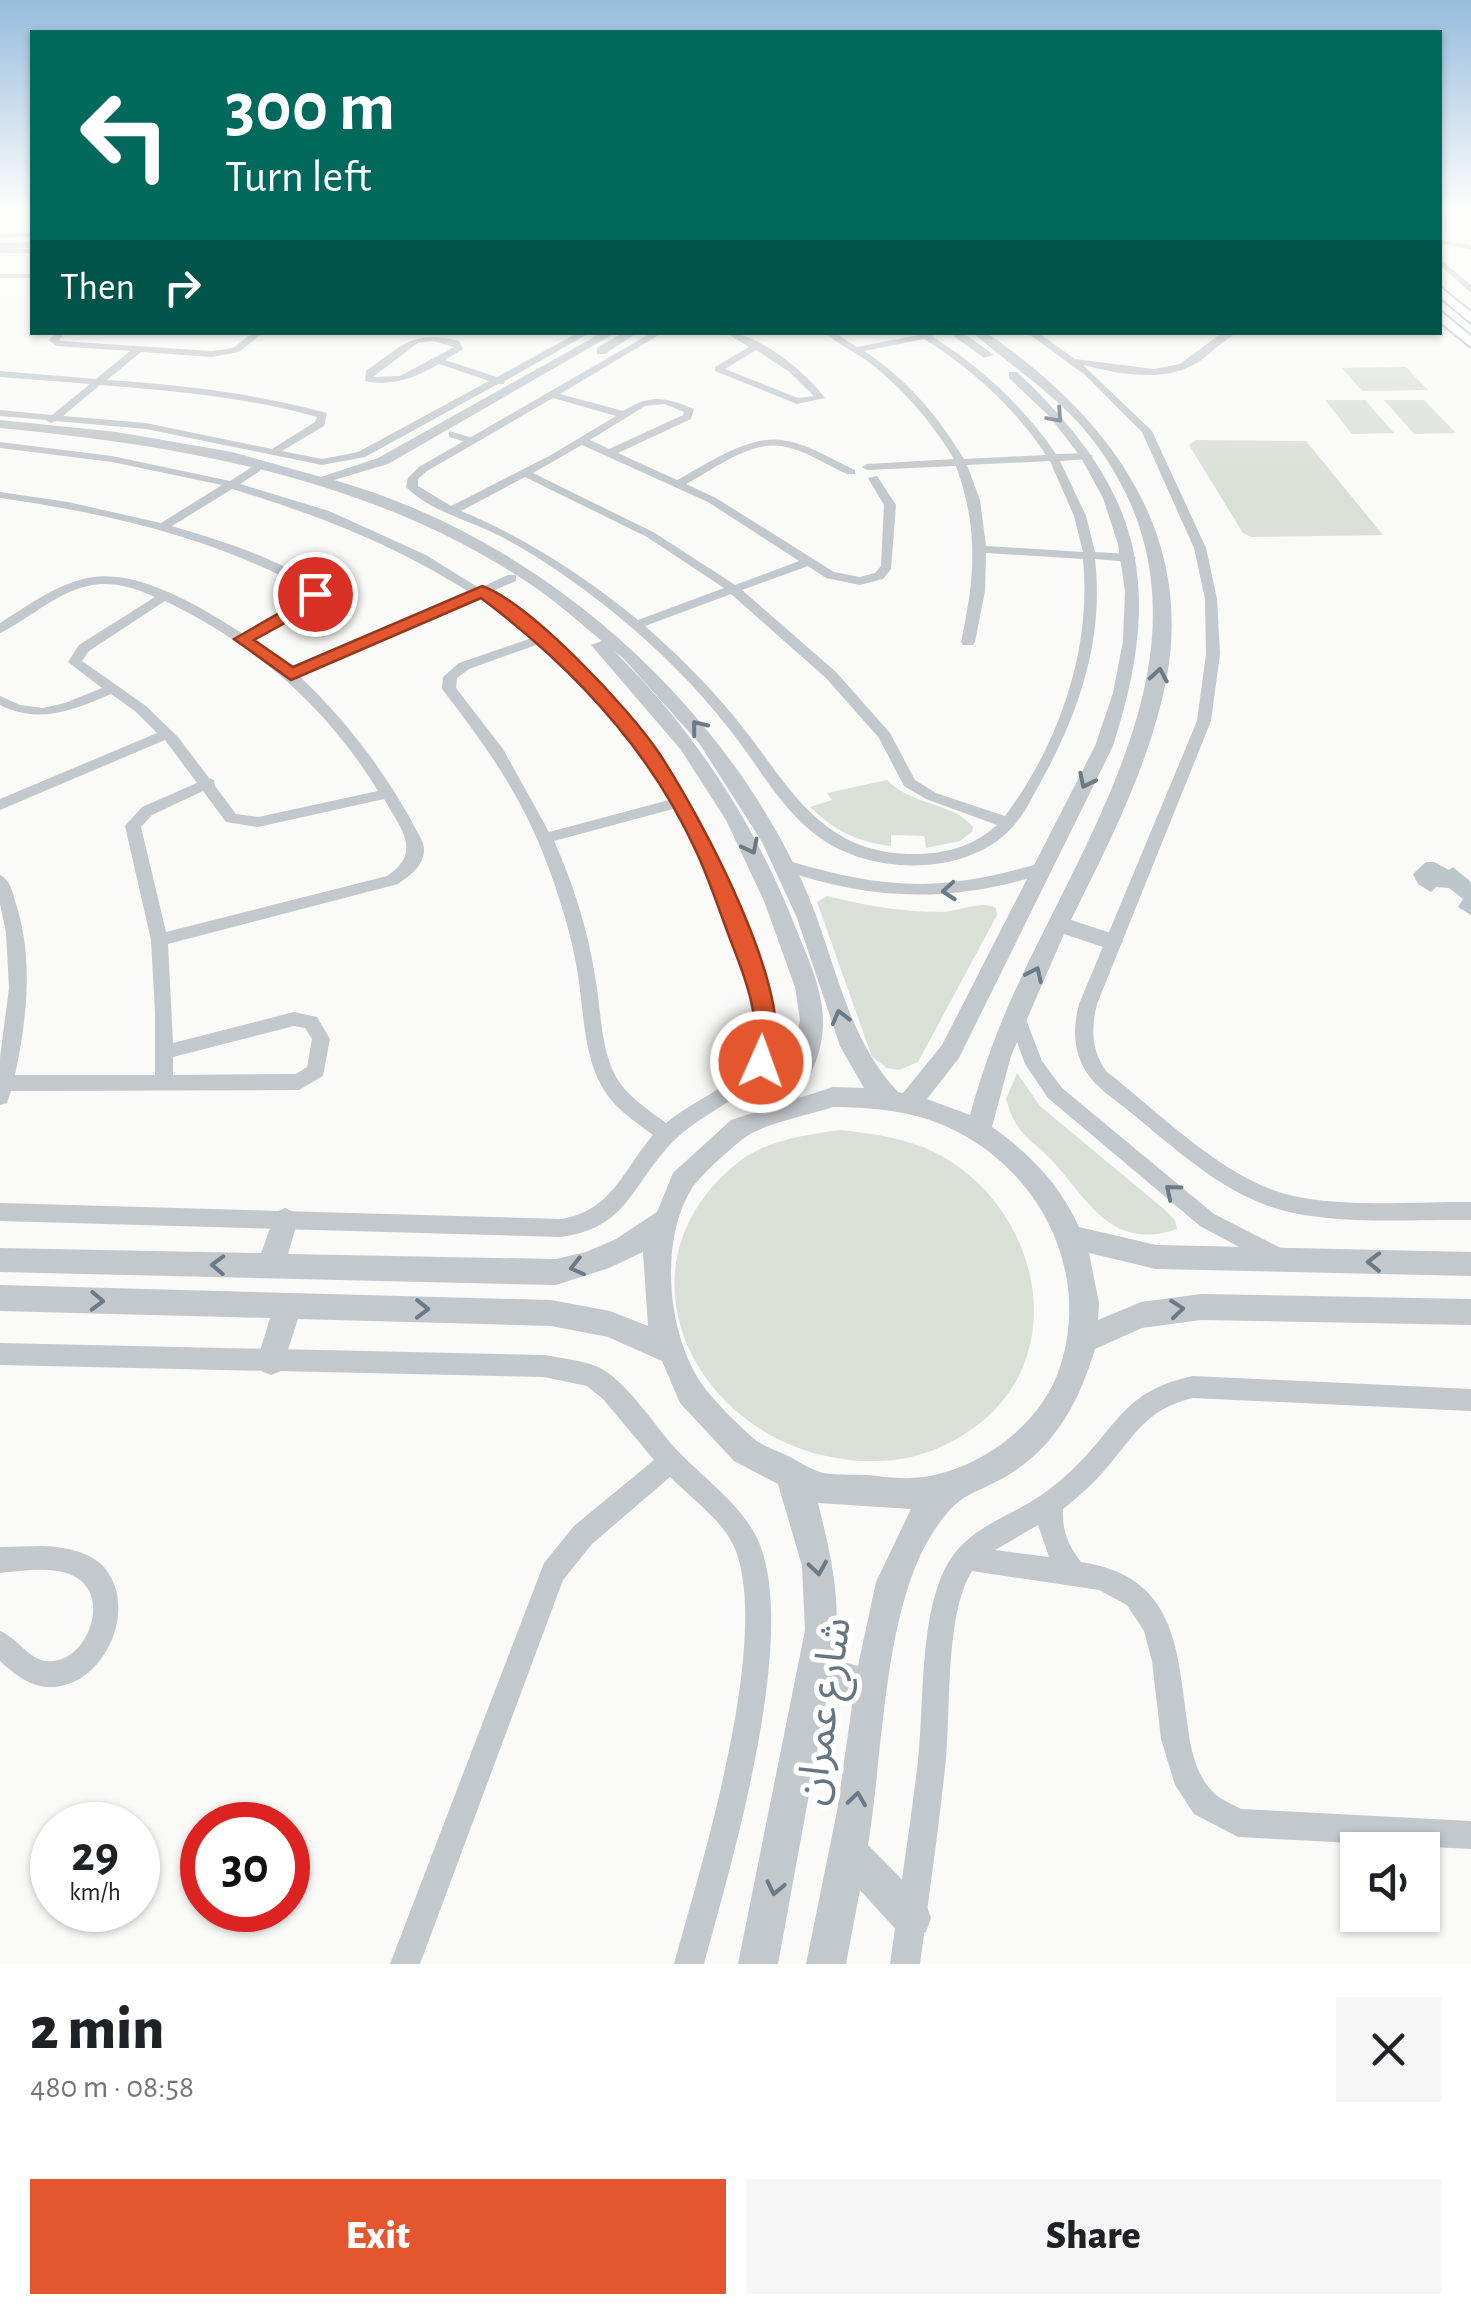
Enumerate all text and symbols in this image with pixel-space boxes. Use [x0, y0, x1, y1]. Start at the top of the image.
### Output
icon: left [60, 70, 190, 200]
text: 300 m [225, 73, 395, 143]
text: Turn left [225, 155, 372, 200]
icon: right [155, 260, 210, 315]
text: Then [60, 269, 135, 307]
one-way arrow [1044, 404, 1062, 423]
pin [273, 552, 358, 637]
icon: arrive [288, 567, 343, 622]
one-way arrow [1148, 667, 1169, 683]
one-way arrow [692, 720, 710, 738]
one-way arrow [1079, 771, 1099, 789]
one-way arrow [739, 836, 758, 854]
one-way arrow [941, 879, 957, 901]
one-way arrow [1022, 966, 1042, 984]
one-way arrow [830, 1009, 851, 1026]
position arrow [709, 1010, 813, 1114]
one-way arrow [1165, 1185, 1184, 1203]
one-way arrow [1365, 1251, 1380, 1273]
one-way arrow [209, 1255, 225, 1276]
one-way arrow [569, 1255, 586, 1276]
one-way arrow [90, 1290, 106, 1311]
one-way arrow [415, 1299, 431, 1320]
one-way arrow [1169, 1299, 1185, 1320]
one-way arrow [807, 1560, 828, 1576]
street label: شارع عمران [790, 1615, 867, 1809]
one-way arrow [846, 1791, 867, 1808]
speed limit sign: 30 [180, 1802, 310, 1932]
text: 29 [71, 1830, 119, 1880]
map controls [1340, 1832, 1440, 1932]
button: sound [1340, 1832, 1440, 1932]
text: km/h [69, 1880, 121, 1905]
one-way arrow [765, 1880, 786, 1897]
button: close [1336, 1997, 1441, 2102]
text: 2 min [30, 2000, 164, 2060]
text: 480 m · 08:58 [30, 2071, 194, 2103]
button: Exit [30, 2179, 726, 2294]
button: Share [746, 2179, 1441, 2294]

